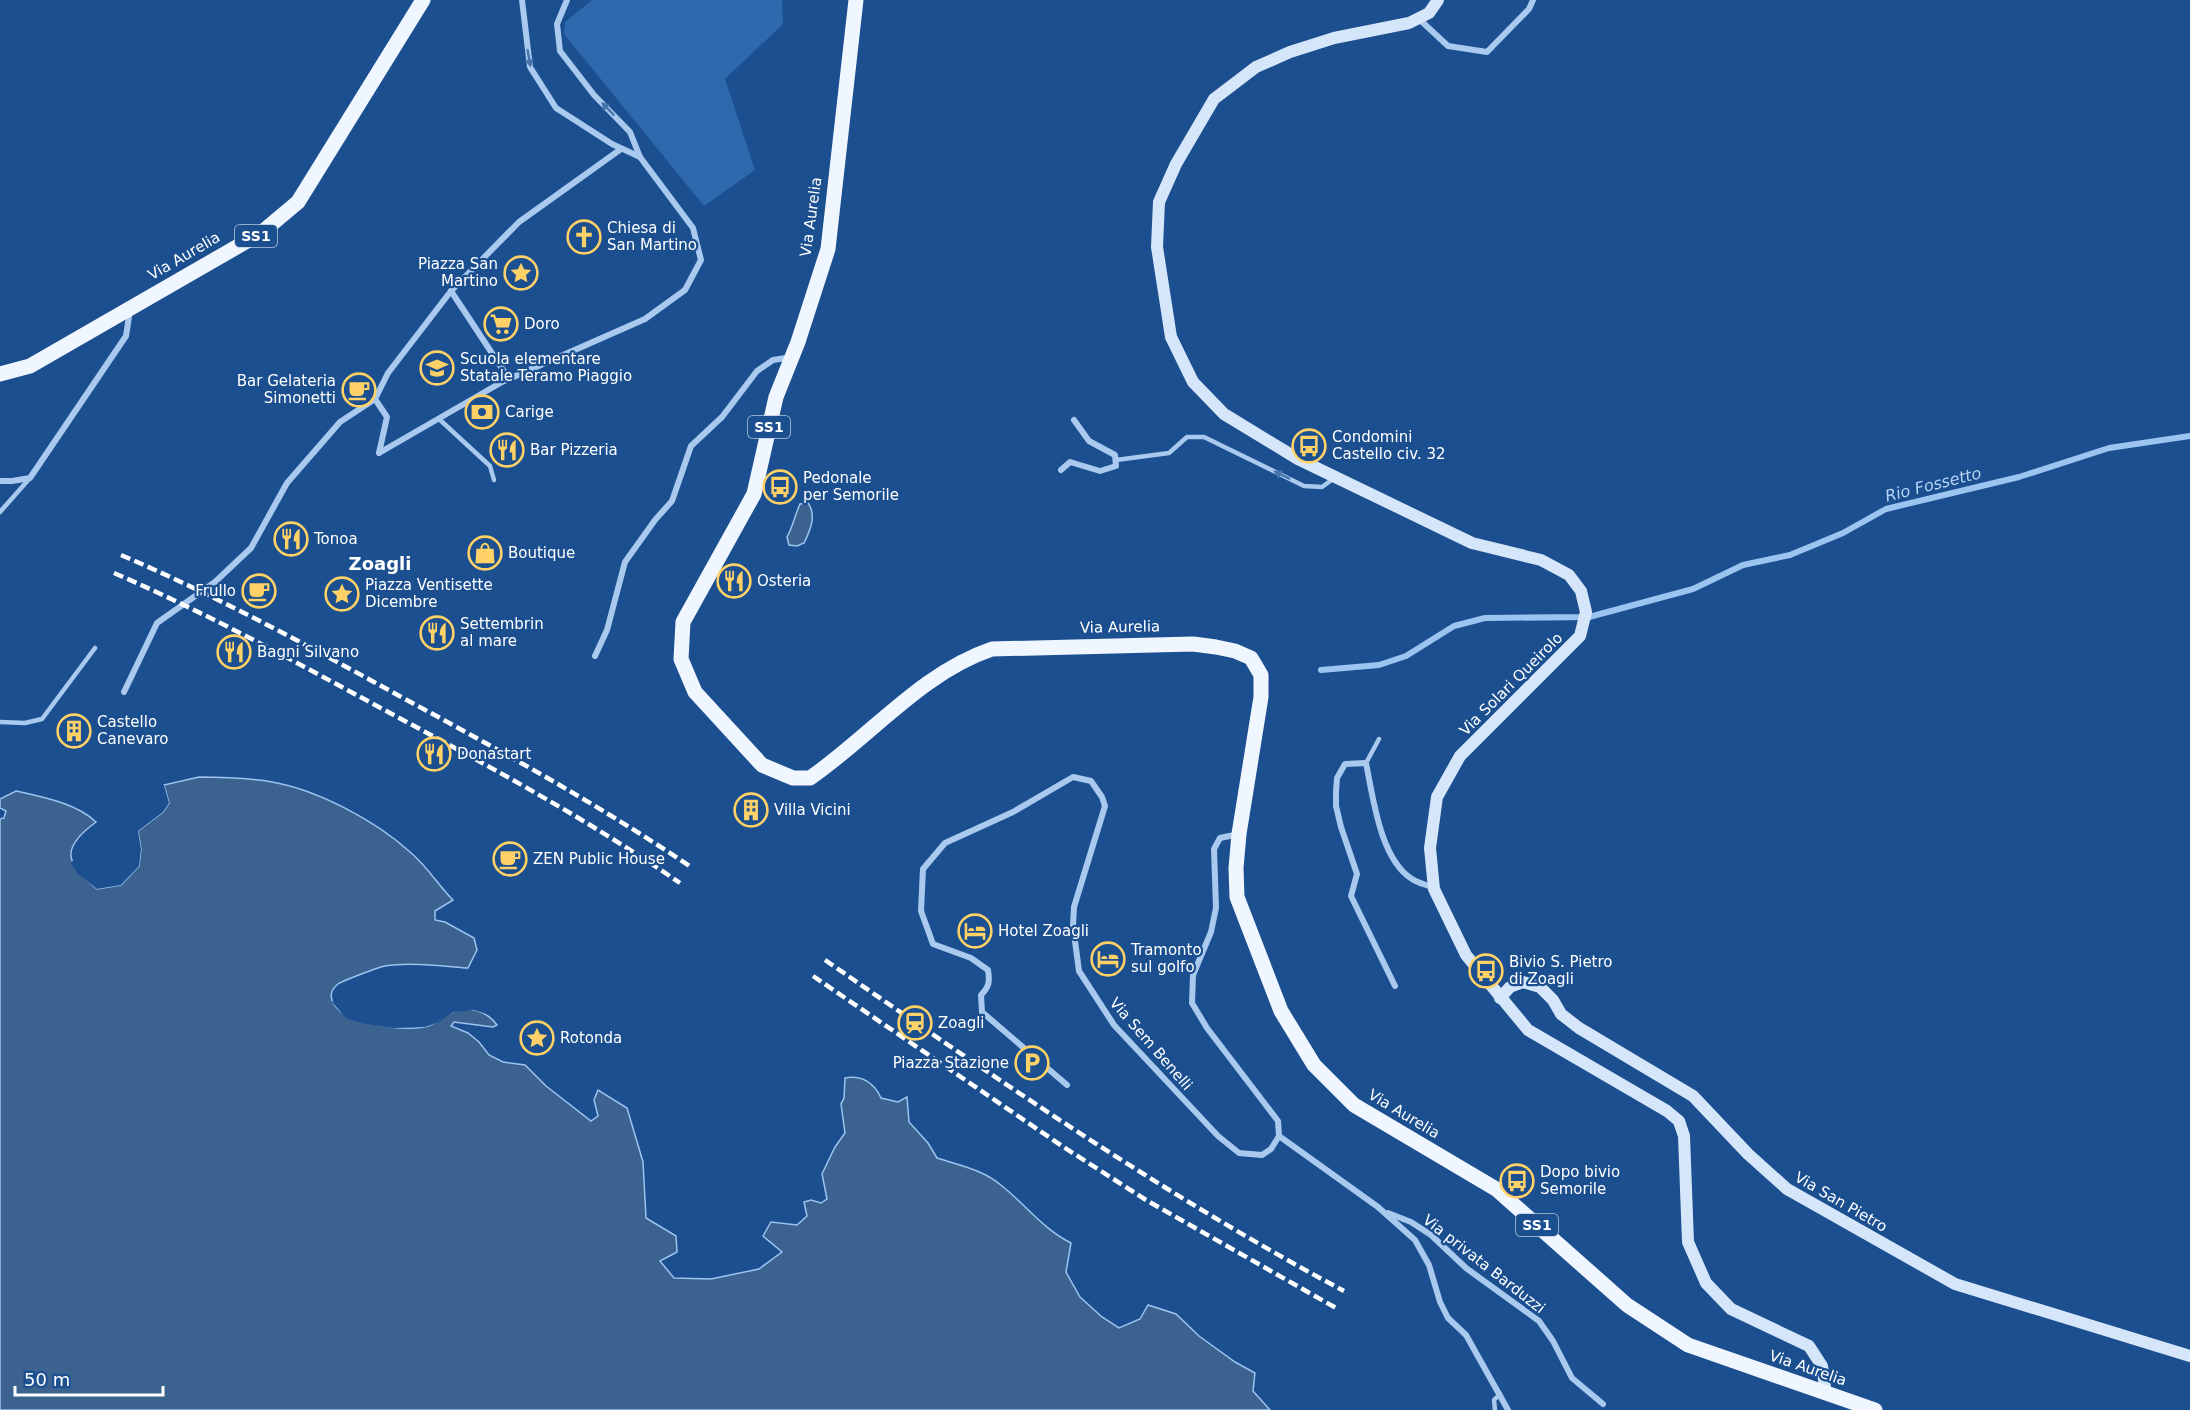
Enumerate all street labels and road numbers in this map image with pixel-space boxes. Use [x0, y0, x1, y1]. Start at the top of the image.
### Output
street label: Via Aurelia [796, 176, 826, 258]
road number: SS1 [235, 225, 277, 247]
street label: Via Aurelia [145, 228, 223, 284]
road number: SS1 [748, 416, 790, 438]
street label: Via Aurelia [1080, 617, 1160, 637]
street label: Via Solari Queirolo [1456, 629, 1566, 739]
street label: Via Sem Benelli [1106, 994, 1196, 1094]
street label: Via Aurelia [1365, 1086, 1443, 1142]
street label: Via San Pietro [1791, 1168, 1891, 1236]
street label: Via privata Barduzzi [1419, 1211, 1549, 1317]
road number: SS1 [1516, 1214, 1558, 1236]
street label: Via Aurelia [1767, 1346, 1849, 1390]

